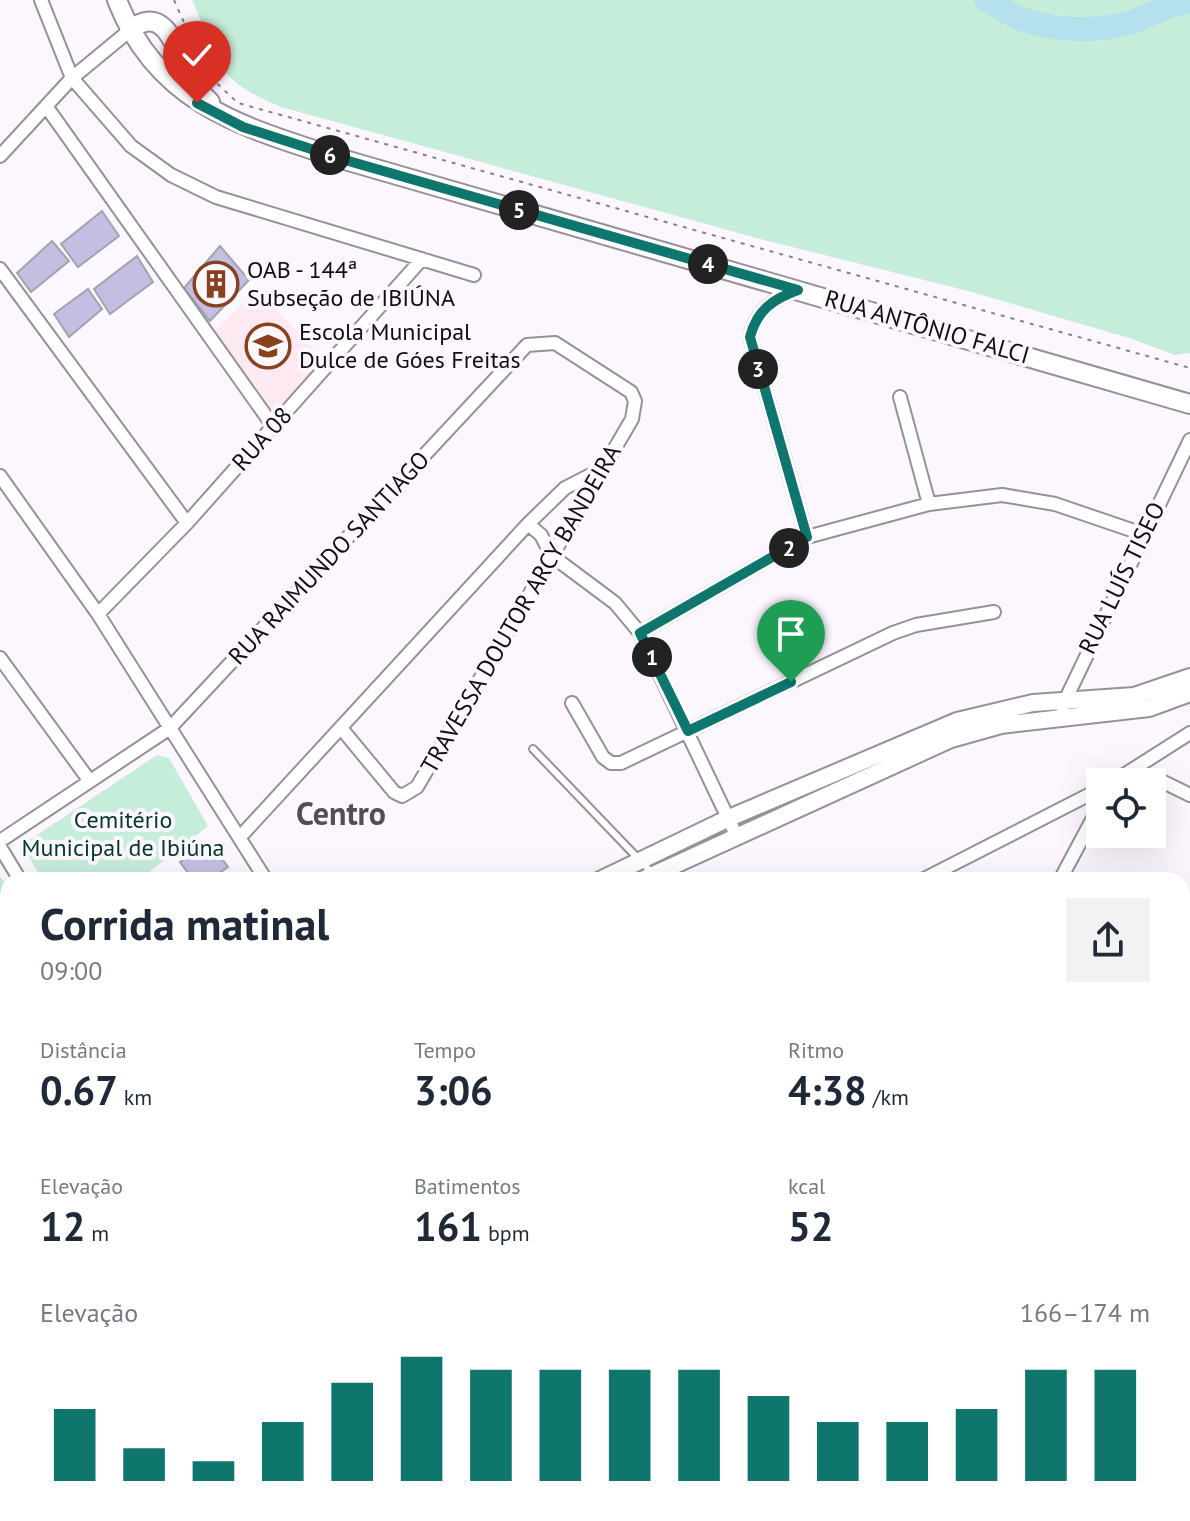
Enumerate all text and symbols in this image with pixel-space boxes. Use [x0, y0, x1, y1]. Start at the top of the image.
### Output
pin [163, 21, 231, 103]
icon: check [175, 33, 219, 77]
pin: 6 [310, 135, 350, 175]
text: 6 [324, 141, 336, 169]
pin: 5 [499, 190, 539, 230]
text: 5 [513, 196, 525, 224]
pin: 4 [688, 244, 728, 284]
text: 4 [702, 250, 714, 278]
place label: OAB - 144ª Subseção de IBIÚNA [247, 254, 455, 313]
building icon: OAB - 144ª Subseção de IBIÚNA [192, 260, 240, 308]
street label: RUA ANTÔNIO FALCI [821, 282, 1033, 371]
place label: Escola Municipal Dulce de Góes Freitas [299, 316, 521, 375]
school or university icon: Escola Municipal Dulce de Góes Freitas [244, 322, 292, 370]
pin: 3 [738, 349, 778, 389]
text: 3 [752, 355, 764, 383]
street label: RUA 08 [225, 400, 298, 477]
street label: TRAVESSA DOUTOR ARCY BANDEIRA [414, 439, 628, 779]
street label: RUA RAIMUNDO SANTIAGO [221, 444, 436, 671]
street label: RUA LUÍS TISEO [1071, 497, 1172, 659]
pin: 2 [769, 528, 809, 568]
text: 2 [783, 534, 795, 562]
pin [757, 600, 825, 682]
icon: arrive [769, 612, 813, 656]
pin: 1 [632, 637, 672, 677]
text: 1 [646, 643, 658, 671]
map controls [1086, 768, 1166, 848]
button: locate [1086, 768, 1166, 848]
district label: Centro [296, 792, 386, 834]
park label: Cemitério Municipal de Ibiúna [22, 804, 224, 863]
text: Corrida matinal [40, 895, 329, 952]
button: share [1066, 898, 1150, 982]
text: 09:00 [40, 954, 102, 987]
text: Distância [40, 1036, 127, 1064]
text: Tempo [414, 1036, 476, 1064]
text: Ritmo [788, 1036, 844, 1064]
text: 0.67 [40, 1064, 118, 1116]
text: 3:06 [414, 1064, 493, 1116]
text: 4:38 [788, 1064, 867, 1116]
text: km [118, 1083, 152, 1111]
text: /km [867, 1083, 909, 1111]
text: Elevação [40, 1172, 123, 1200]
text: Batimentos [414, 1172, 520, 1200]
text: kcal [788, 1172, 826, 1200]
text: 12 [40, 1200, 85, 1252]
text: 161 [414, 1200, 482, 1252]
text: 52 [788, 1200, 833, 1252]
text: m [85, 1219, 109, 1247]
text: bpm [482, 1219, 530, 1247]
text: Elevação [40, 1296, 138, 1329]
text: 166–174 m [1020, 1296, 1150, 1329]

